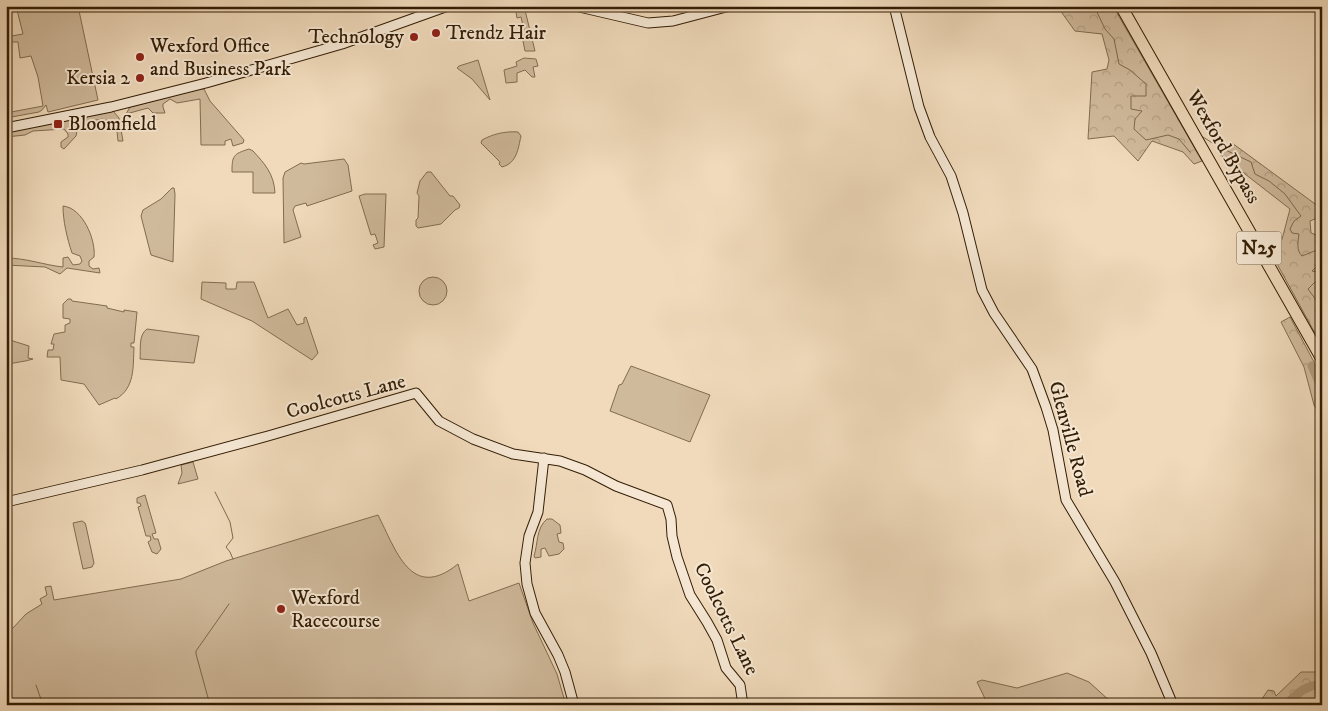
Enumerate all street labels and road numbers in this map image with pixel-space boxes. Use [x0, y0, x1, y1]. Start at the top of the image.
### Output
street label: Wexford Bypass [1180, 85, 1266, 209]
road number: N25 [1236, 232, 1282, 264]
street label: Coolcotts Lane [284, 369, 408, 425]
street label: Glenville Road [1043, 379, 1097, 499]
street label: Coolcotts Lane [688, 559, 764, 679]

